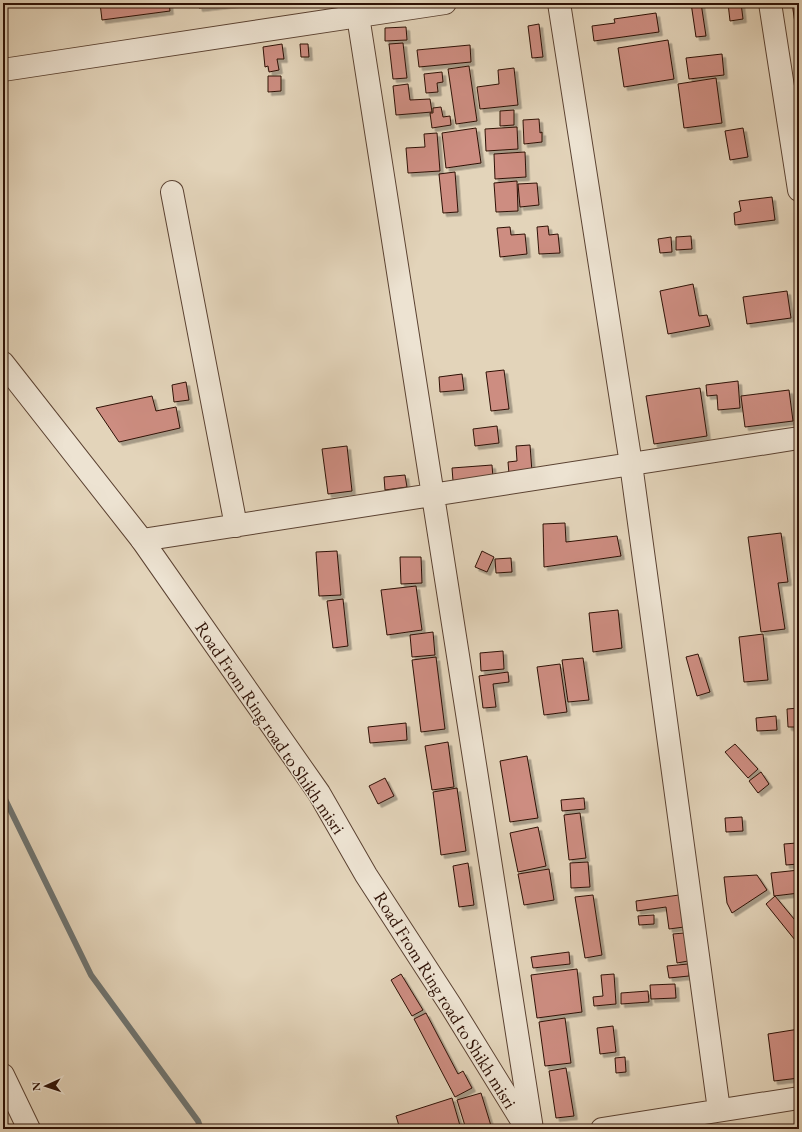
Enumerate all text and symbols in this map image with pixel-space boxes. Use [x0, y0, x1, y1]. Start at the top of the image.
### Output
street label: Road From Ring road to Shikh misri [190, 617, 351, 839]
street label: Road From Ring road to Shikh misri [369, 887, 522, 1113]
north arrow [26, 1066, 66, 1106]
text: N [29, 1082, 43, 1091]

